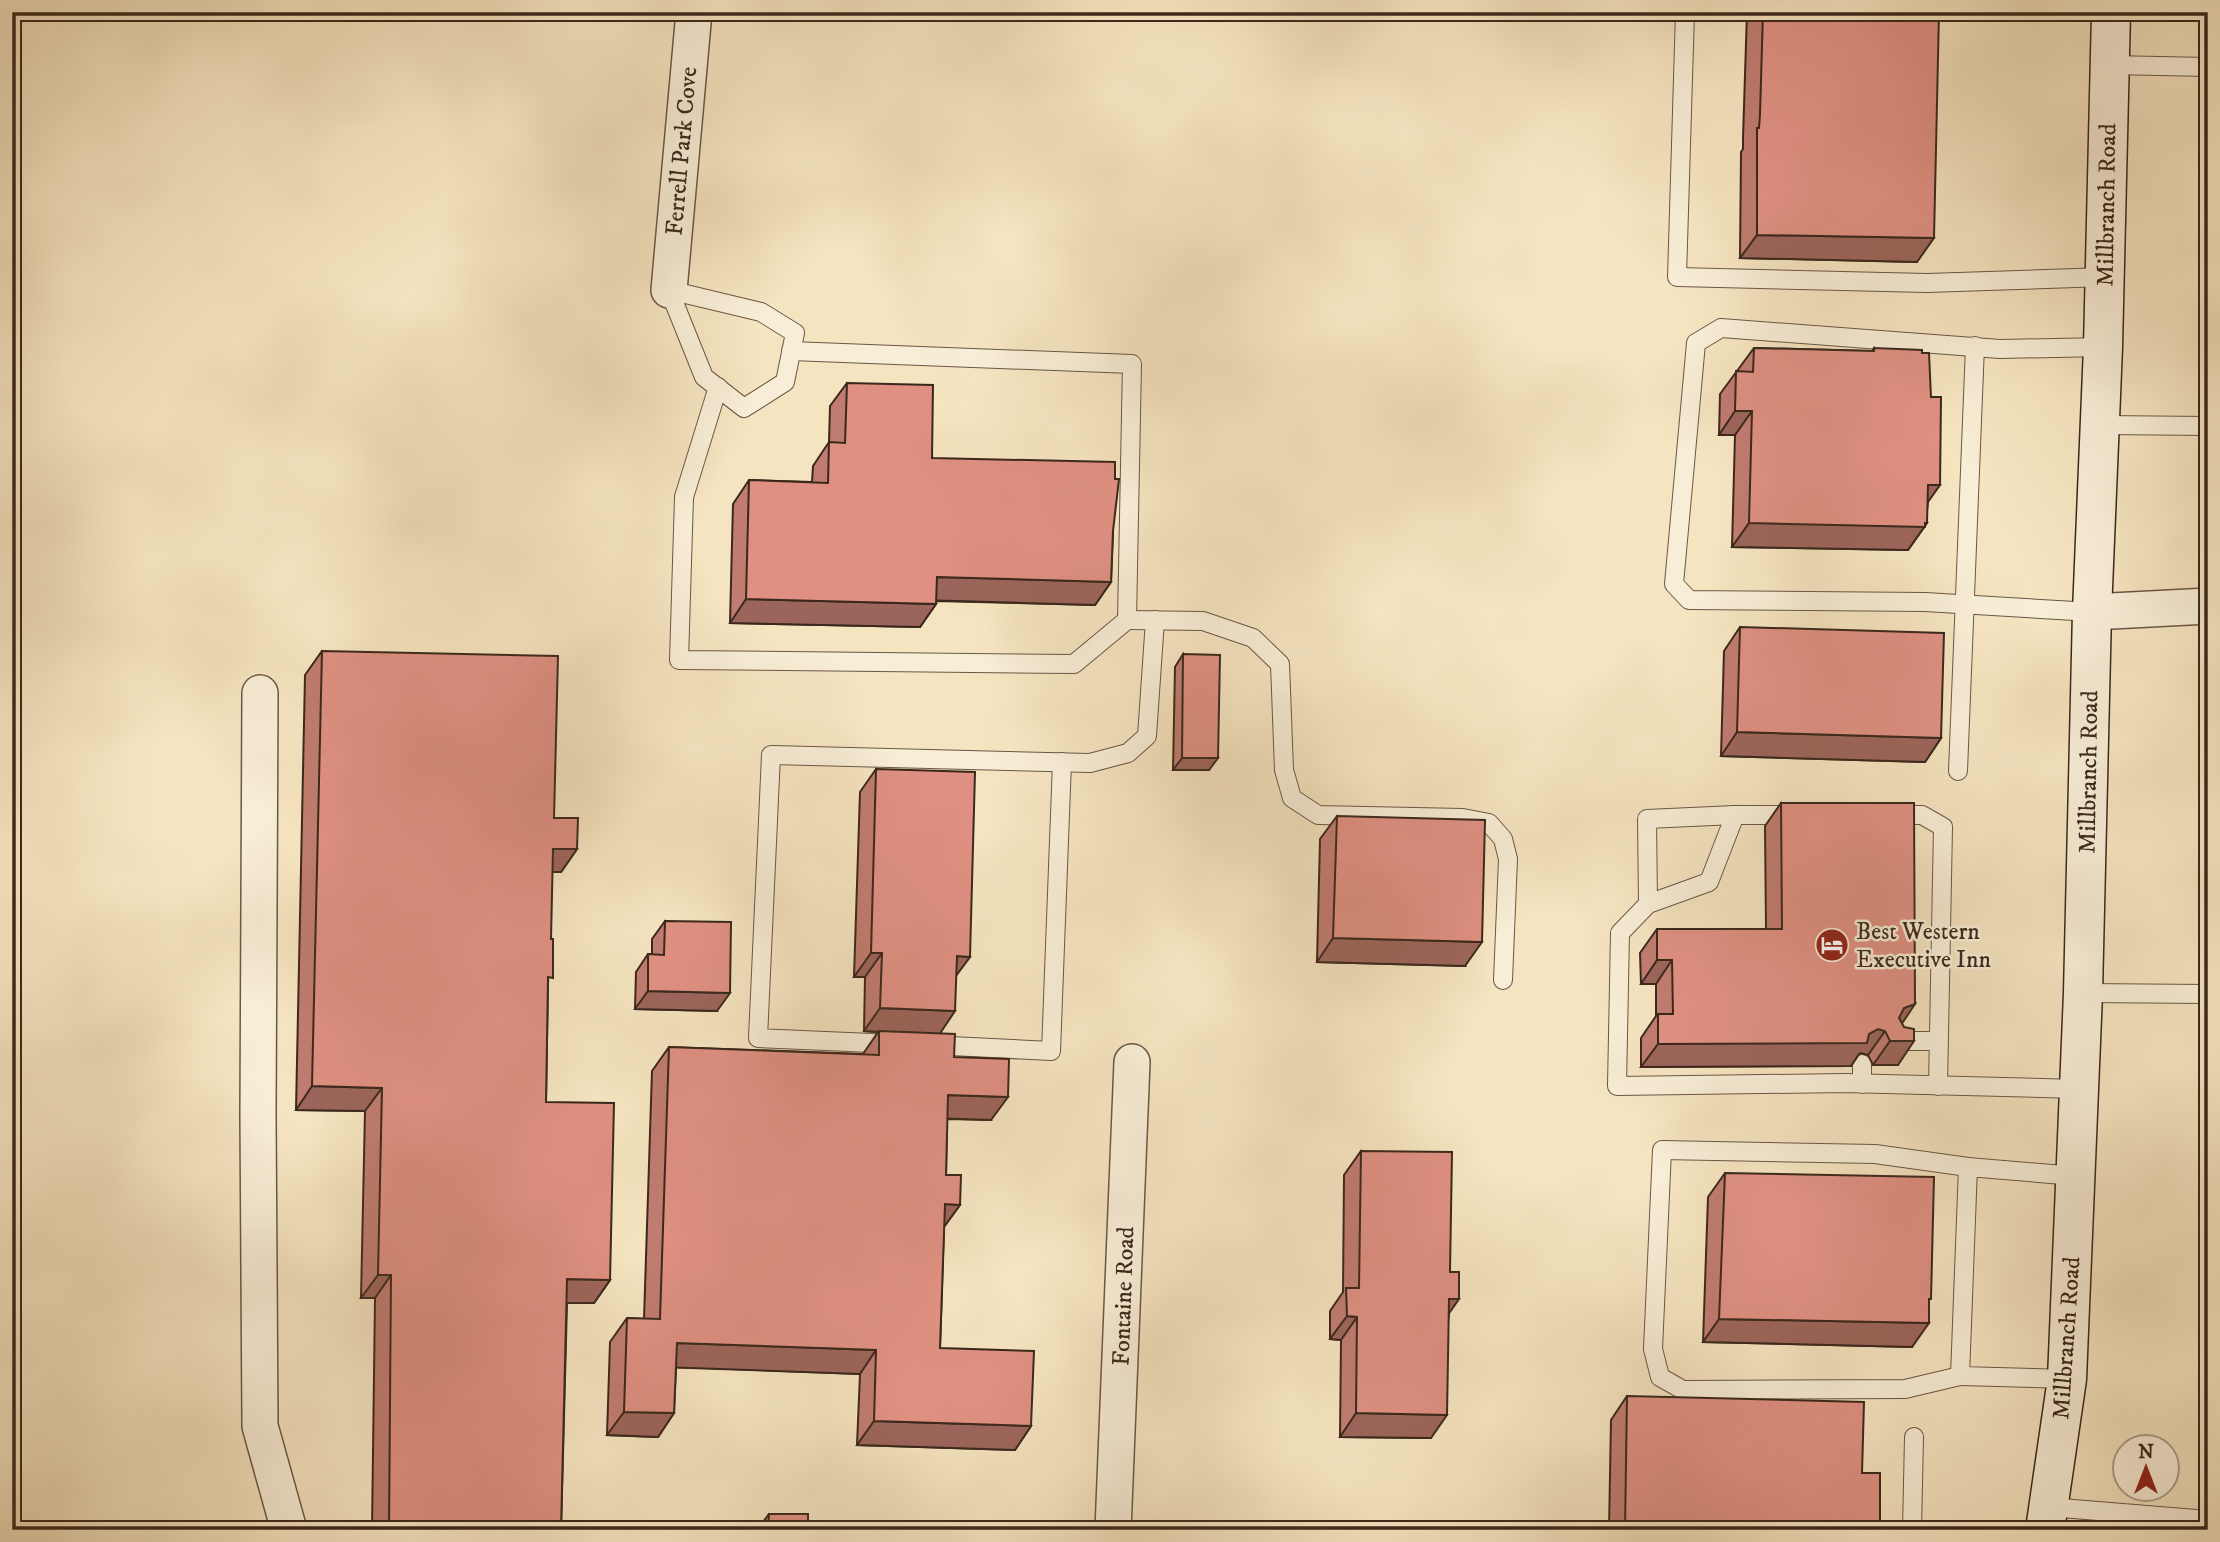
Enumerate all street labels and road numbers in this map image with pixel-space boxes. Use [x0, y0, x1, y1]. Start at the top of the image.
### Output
street label: Ferrell Park Cove [660, 65, 704, 237]
street label: Millbranch Road [2091, 123, 2123, 287]
street label: Millbranch Road [2073, 690, 2105, 854]
street label: Fontaine Road [1107, 1226, 1141, 1366]
street label: Millbranch Road [2046, 1256, 2088, 1420]

